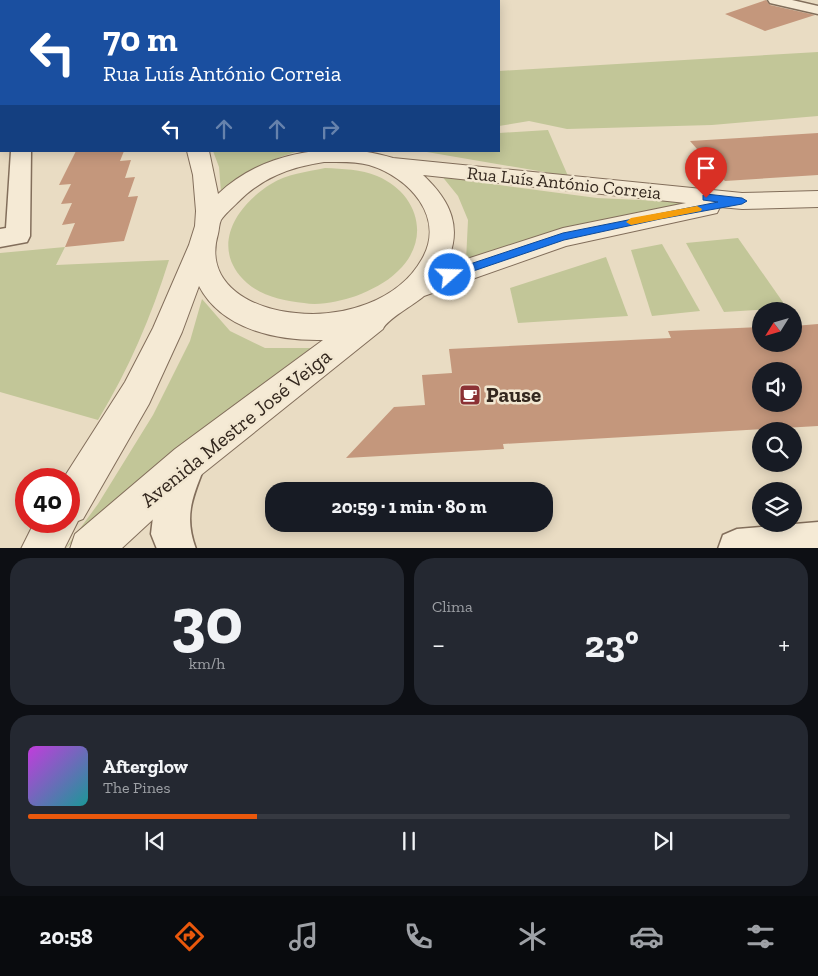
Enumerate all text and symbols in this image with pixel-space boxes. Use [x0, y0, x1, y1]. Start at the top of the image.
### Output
text: 70 m [103, 18, 178, 60]
icon: left [20, 20, 85, 85]
text: Rua Luís António Correia [103, 60, 341, 87]
icon: left [157, 115, 185, 143]
icon: ahead [210, 115, 238, 143]
icon: ahead [263, 115, 291, 143]
icon: right [316, 115, 344, 143]
pin [685, 147, 727, 198]
icon: arrive [692, 154, 720, 182]
street label: Rua Luís António Correia [466, 162, 662, 204]
position arrow [423, 248, 475, 300]
north arrow [752, 302, 802, 352]
map controls [752, 302, 802, 532]
street label: Avenida Mestre José Veiga [135, 343, 336, 512]
button: sound [752, 362, 802, 412]
place label: Pause [486, 382, 541, 407]
cafe icon: Pause [458, 383, 482, 407]
button: search [752, 422, 802, 472]
speed limit sign: 40 [15, 468, 80, 533]
button: layers [752, 482, 802, 532]
text: 20:59 · 1 min · 80 m [331, 495, 487, 518]
text: 30 [171, 582, 243, 660]
text: Clima [432, 597, 473, 616]
text: 23° [584, 621, 639, 667]
text: − [432, 628, 445, 661]
text: + [778, 628, 790, 661]
text: km/h [189, 654, 225, 673]
text: Afterglow [103, 755, 188, 778]
text: The Pines [103, 778, 170, 797]
icon: previous [141, 827, 169, 855]
icon: pause [395, 827, 423, 855]
icon: next [649, 827, 677, 855]
icon: directions [172, 919, 207, 954]
icon: music [286, 919, 321, 954]
icon: phone [401, 919, 436, 954]
icon: climate [515, 919, 550, 954]
icon: car [629, 919, 664, 954]
icon: filters [743, 919, 778, 954]
text: 20:58 [40, 923, 93, 950]

